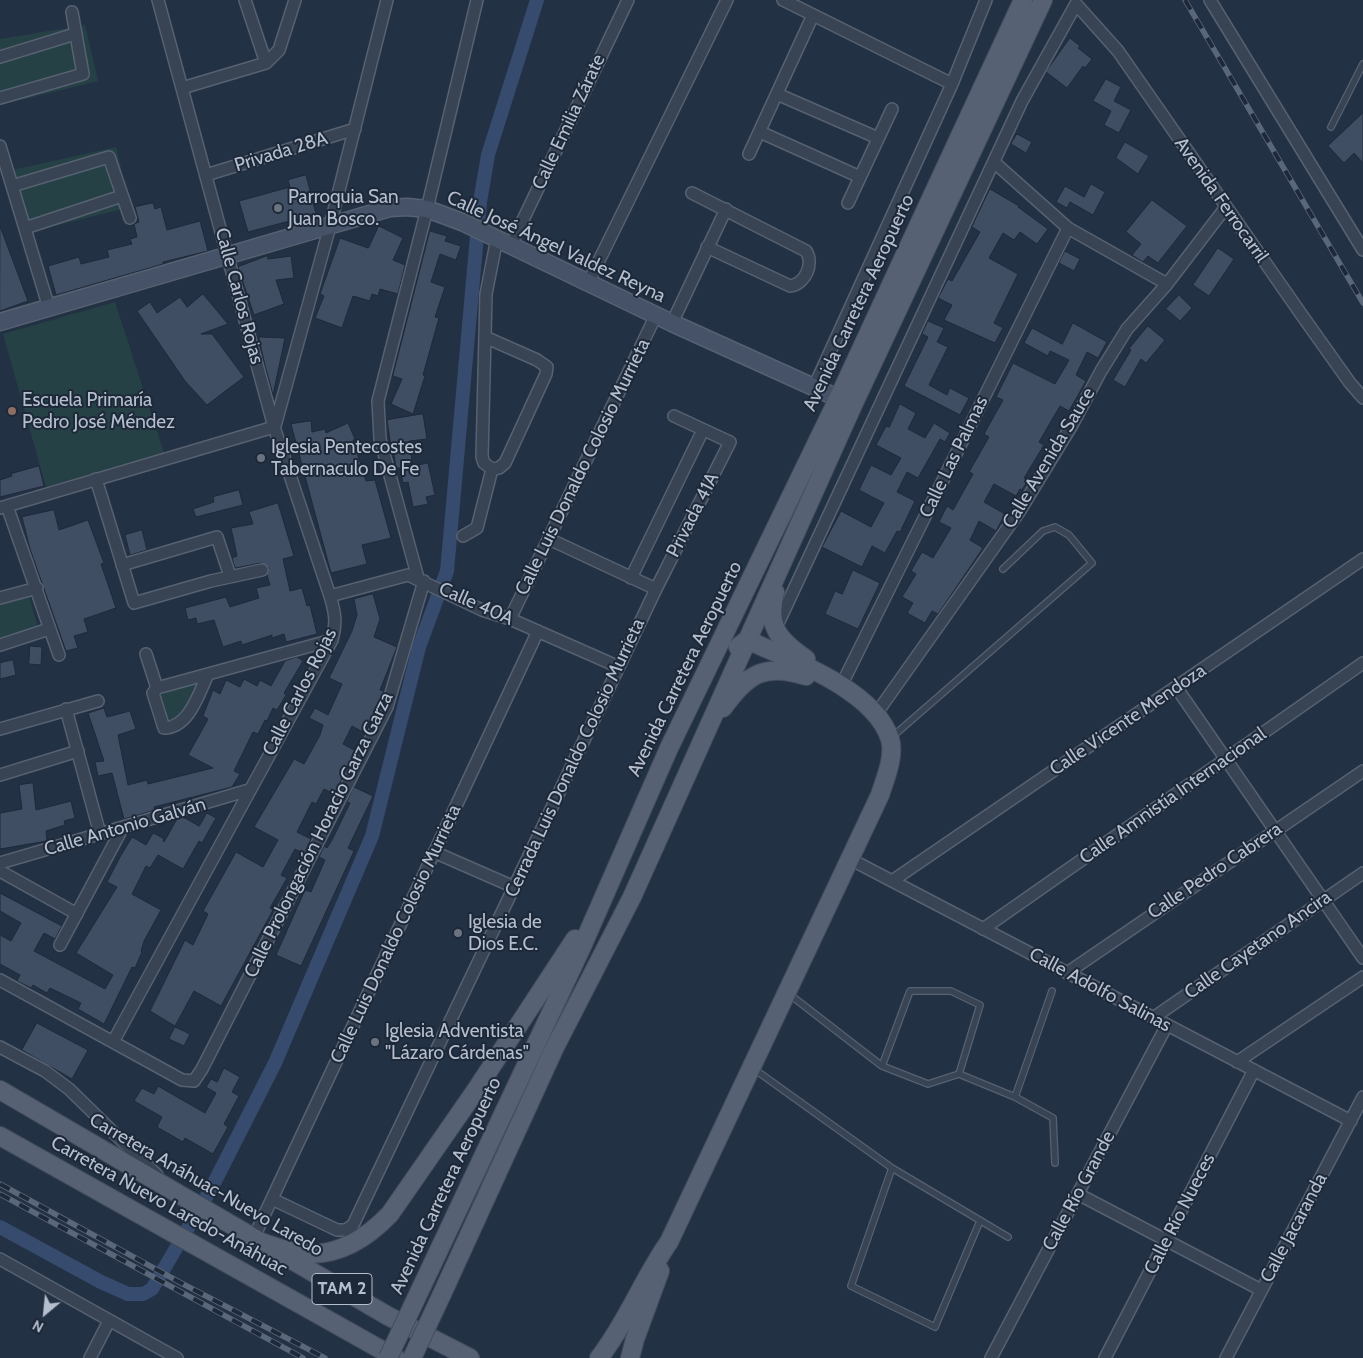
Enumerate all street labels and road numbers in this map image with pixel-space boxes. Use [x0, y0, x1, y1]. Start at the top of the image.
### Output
street label: Calle Emilia Zárate [528, 51, 610, 193]
street label: Privada 28A [232, 127, 330, 177]
street label: Avenida Ferrocarril [1169, 133, 1273, 267]
street label: Calle José Ángel Valdez Reyna [443, 186, 669, 308]
street label: Avenida Carretera Aeropuerto [799, 191, 919, 415]
street label: Calle Carlos Rojas [210, 225, 268, 367]
street label: Calle Luis Donaldo Colosio Murrieta [511, 335, 655, 599]
street label: Calle Avenida Sauce [998, 383, 1100, 533]
street label: Calle Las Palmas [915, 393, 993, 521]
street label: Privada 41A [662, 469, 724, 561]
street label: Avenida Carretera Aeropuerto [623, 558, 747, 780]
street label: Calle 40A [435, 577, 517, 631]
street label: Cerrada Luis Donaldo Colosio Murrieta [500, 615, 650, 901]
street label: Calle Carlos Rojas [258, 624, 342, 760]
street label: Calle Vicente Mendoza [1046, 659, 1210, 781]
street label: Calle Prolongación Horacio Garza Garza [240, 689, 398, 981]
street label: Calle Amnistía Internacional [1075, 723, 1271, 869]
street label: Calle Antonio Galván [41, 793, 209, 861]
street label: Calle Luis Donaldo Colosio Murrieta [326, 801, 466, 1067]
street label: Calle Pedro Cabrera [1144, 818, 1286, 924]
street label: Calle Cayetano Ancira [1180, 886, 1336, 1004]
street label: Calle Adolfo Salinas [1025, 943, 1175, 1037]
street label: Avenida Carretera Aeropuerto [386, 1074, 506, 1298]
street label: Carretera Anáhuac-Nuevo Laredo [85, 1109, 327, 1261]
street label: Calle Río Grande [1038, 1127, 1120, 1255]
street label: Carretera Nuevo Laredo-Anáhuac [47, 1131, 291, 1281]
street label: Calle Río Nueces [1140, 1150, 1220, 1278]
street label: Calle Jacaranda [1256, 1169, 1332, 1287]
road number: TAM 2 [312, 1274, 372, 1305]

